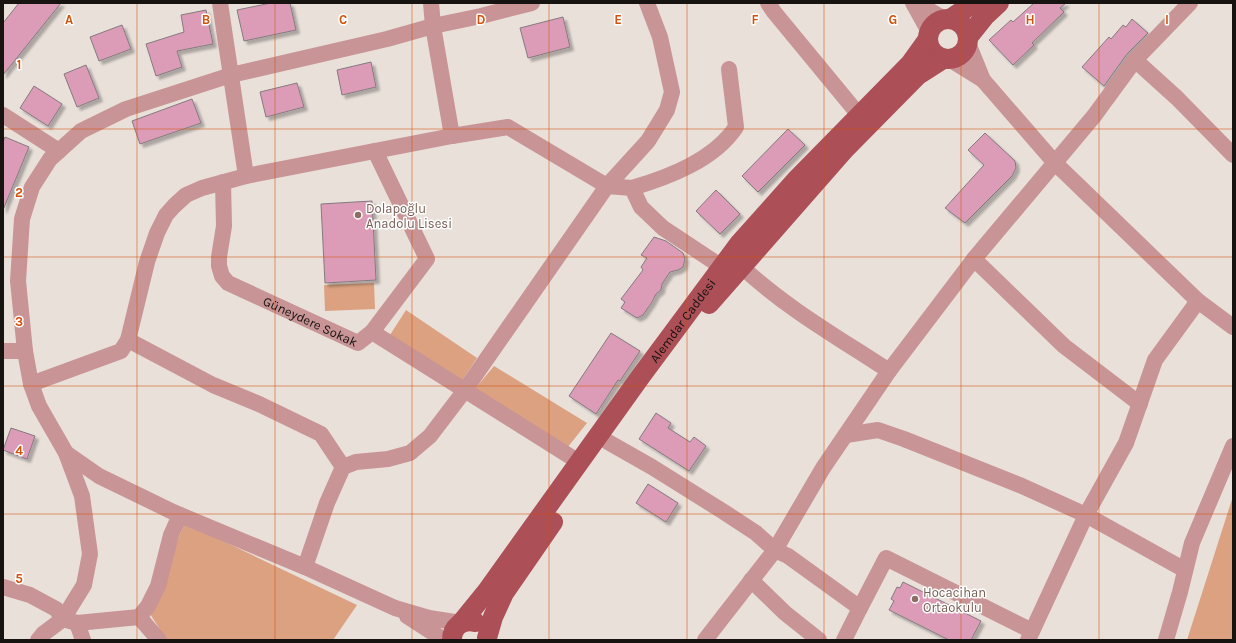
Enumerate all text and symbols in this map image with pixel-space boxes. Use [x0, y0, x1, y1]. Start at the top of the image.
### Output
text: A [65, 12, 73, 27]
text: B [202, 12, 210, 27]
text: C [339, 12, 347, 27]
text: D [477, 12, 486, 27]
text: E [614, 12, 622, 27]
text: F [751, 12, 759, 27]
text: G [889, 12, 897, 27]
text: H [1025, 12, 1035, 27]
text: I [1165, 12, 1169, 27]
text: 1 [17, 57, 21, 72]
text: 2 [15, 185, 23, 200]
place label: Dolapoğlu Anadolu Lisesi [366, 201, 452, 231]
marker: Dolapoğlu Anadolu Lisesi [353, 210, 363, 220]
street label: Alemdar Caddesi [647, 276, 719, 366]
street label: Güneydere Sokak [261, 293, 360, 350]
text: 3 [15, 314, 23, 329]
text: 4 [15, 443, 23, 458]
text: 5 [15, 571, 23, 586]
place label: Hocacihan Ortaokulu [923, 585, 986, 615]
marker: Hocacihan Ortaokulu [910, 594, 920, 604]

